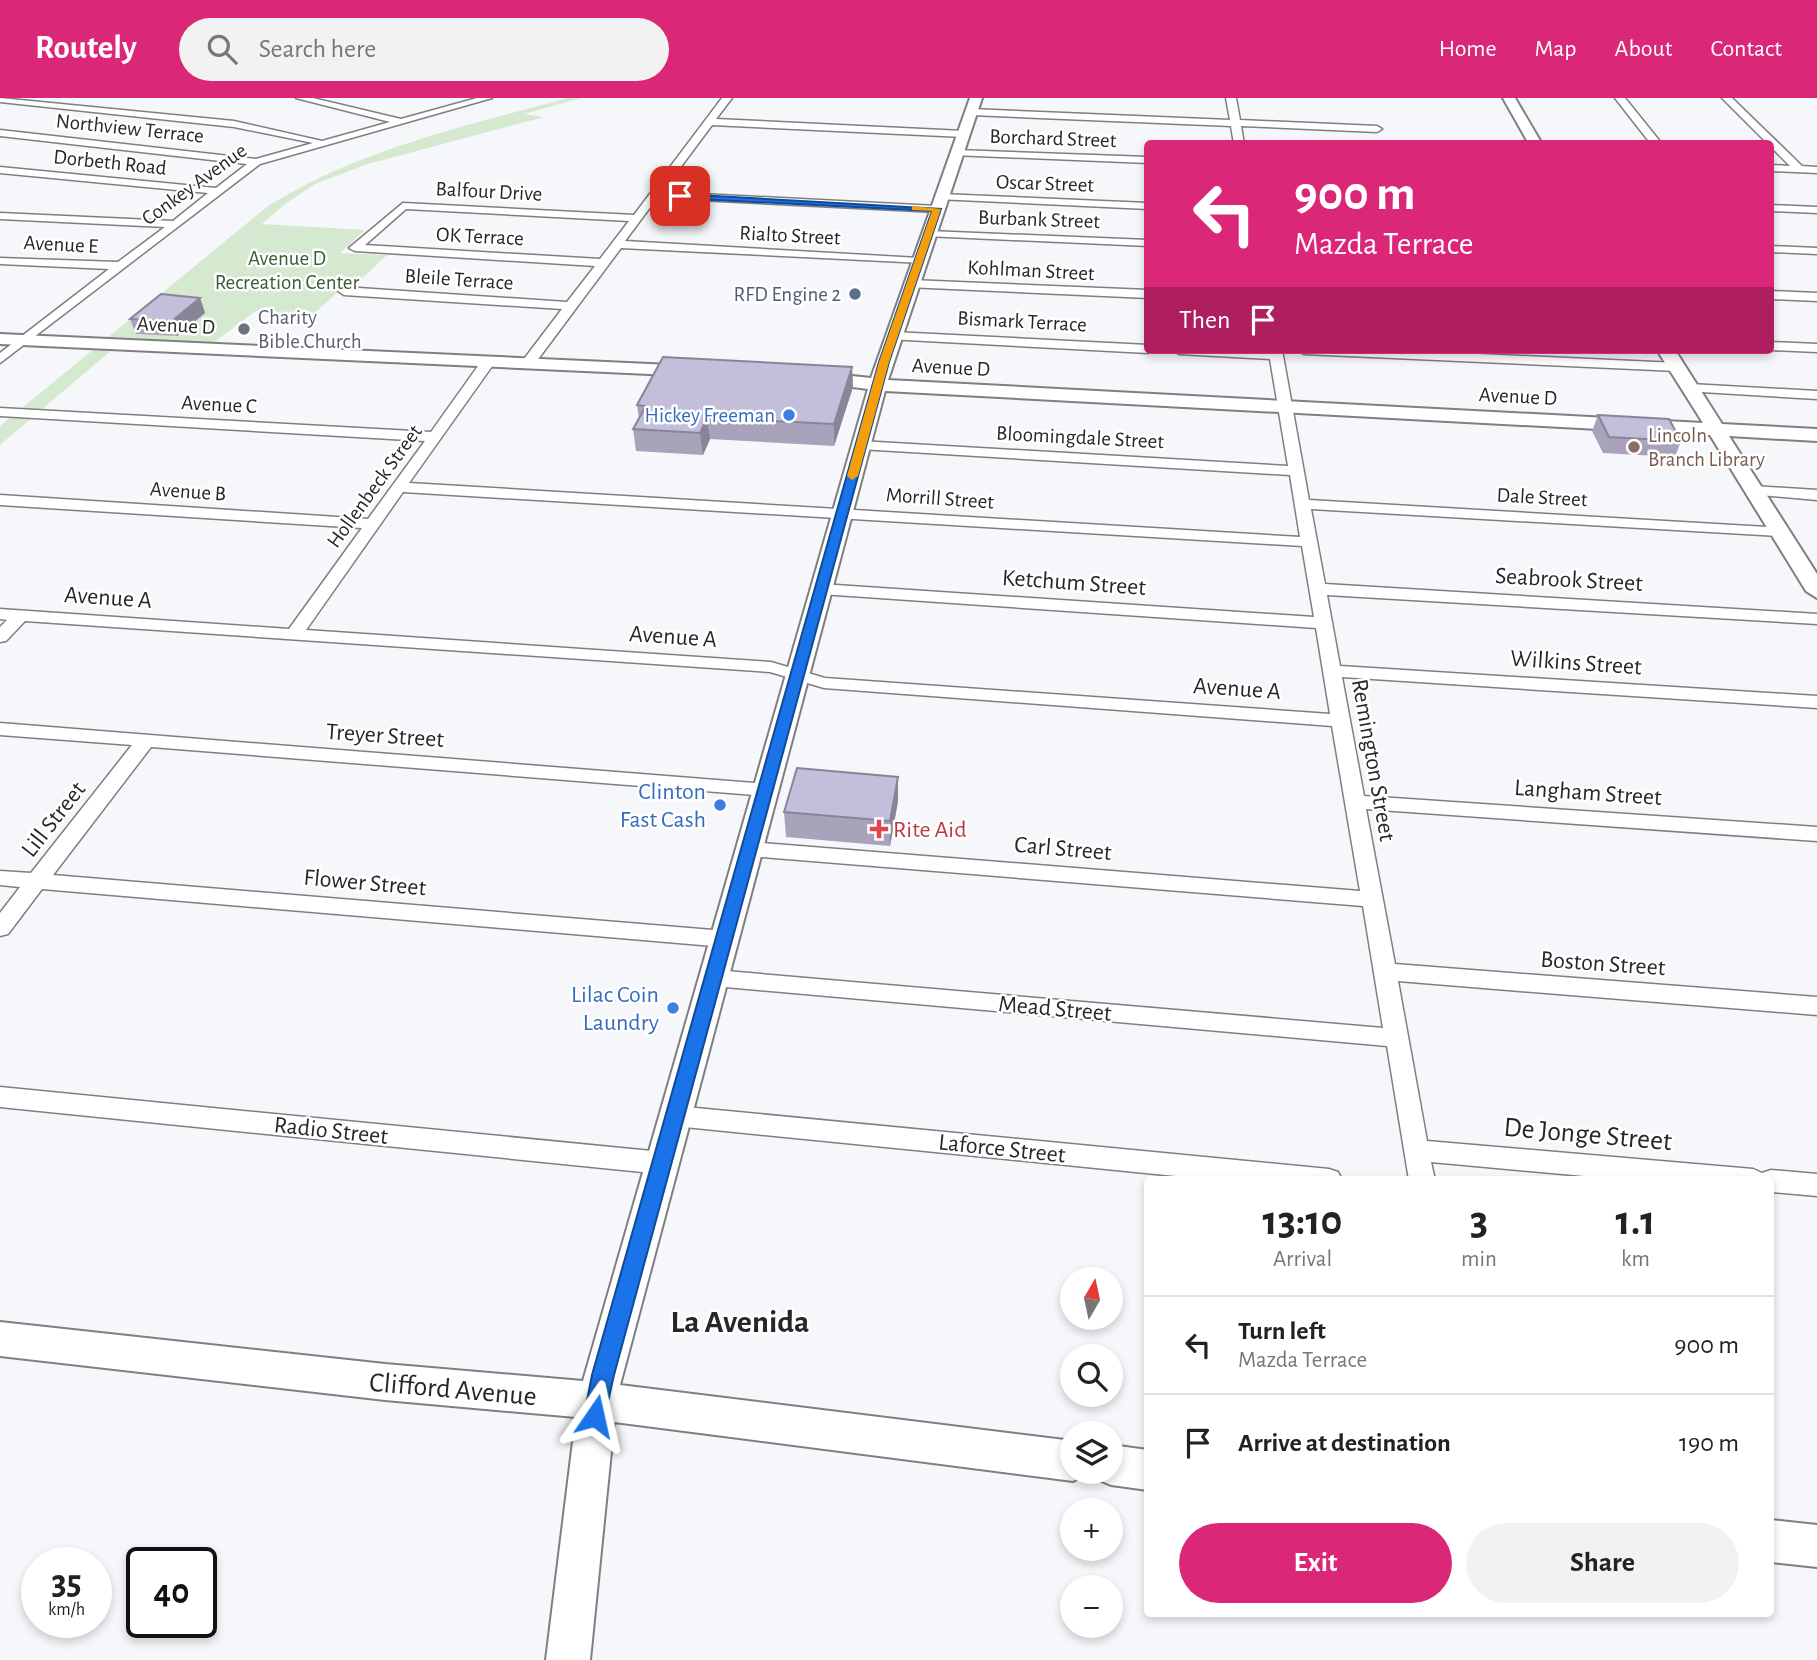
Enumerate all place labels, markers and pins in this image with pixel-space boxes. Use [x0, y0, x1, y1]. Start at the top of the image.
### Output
pin [650, 166, 710, 226]
place label: RFD Engine 2 [734, 284, 841, 305]
marker: RFD Engine 2 [847, 286, 863, 302]
place label: Charity Bible Church [258, 307, 362, 352]
marker: Charity Bible Church [236, 321, 252, 337]
place label: Hickey Freeman [645, 405, 775, 426]
marker: Hickey Freeman [781, 407, 797, 423]
place label: Lincoln Branch Library [1648, 425, 1765, 470]
marker: Lincoln Branch Library [1626, 439, 1642, 455]
place label: Clinton Fast Cash [620, 780, 706, 832]
marker: Clinton Fast Cash [712, 797, 728, 813]
place label: Rite Aid [893, 818, 967, 842]
marker: Rite Aid [871, 821, 887, 837]
place label: Lilac Coin Laundry [571, 983, 659, 1035]
marker: Lilac Coin Laundry [665, 1000, 681, 1016]

